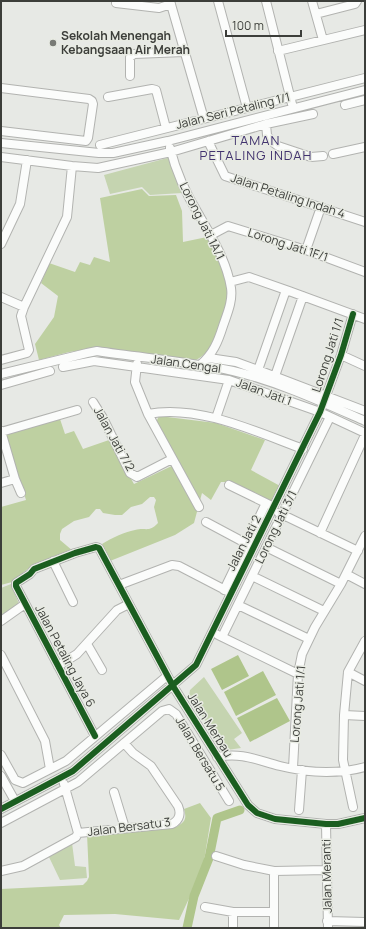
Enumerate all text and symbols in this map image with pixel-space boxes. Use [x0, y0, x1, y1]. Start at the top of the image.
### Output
scale bar [226, 12, 301, 38]
text: 100 m [232, 17, 264, 34]
place label: Sekolah Menengah Kebangsaan Air Merah [61, 27, 190, 58]
marker: Sekolah Menengah Kebangsaan Air Merah [48, 38, 58, 48]
street label: Jalan Seri Petaling 1/1 [174, 88, 292, 133]
district label: TAMAN PETALING INDAH [200, 131, 312, 164]
street label: Jalan Petaling Indah 4 [229, 169, 348, 222]
street label: Lorong Jati 1A/1 [176, 179, 229, 263]
street label: Lorong Jati 1F/1 [246, 224, 330, 266]
street label: Lorong Jati 1/1 [307, 315, 348, 394]
street label: Jalan Cengal [150, 350, 222, 377]
street label: Jalan Jati 1 [234, 374, 294, 409]
street label: Jalan Jati 7/2 [90, 404, 139, 474]
street label: Lorong Jati 3/1 [251, 487, 301, 566]
street label: Jalan Jati 2 [222, 512, 265, 574]
street label: Jalan Petaling Jaya 6 [31, 602, 100, 710]
street label: Lorong Jati 1/1 [286, 665, 309, 743]
street label: Jalan Merbau [184, 689, 237, 760]
street label: Jalan Bersatu 5 [172, 713, 229, 794]
street label: Jalan Bersatu 3 [86, 813, 171, 840]
street label: Jalan Meranti [317, 839, 336, 913]

